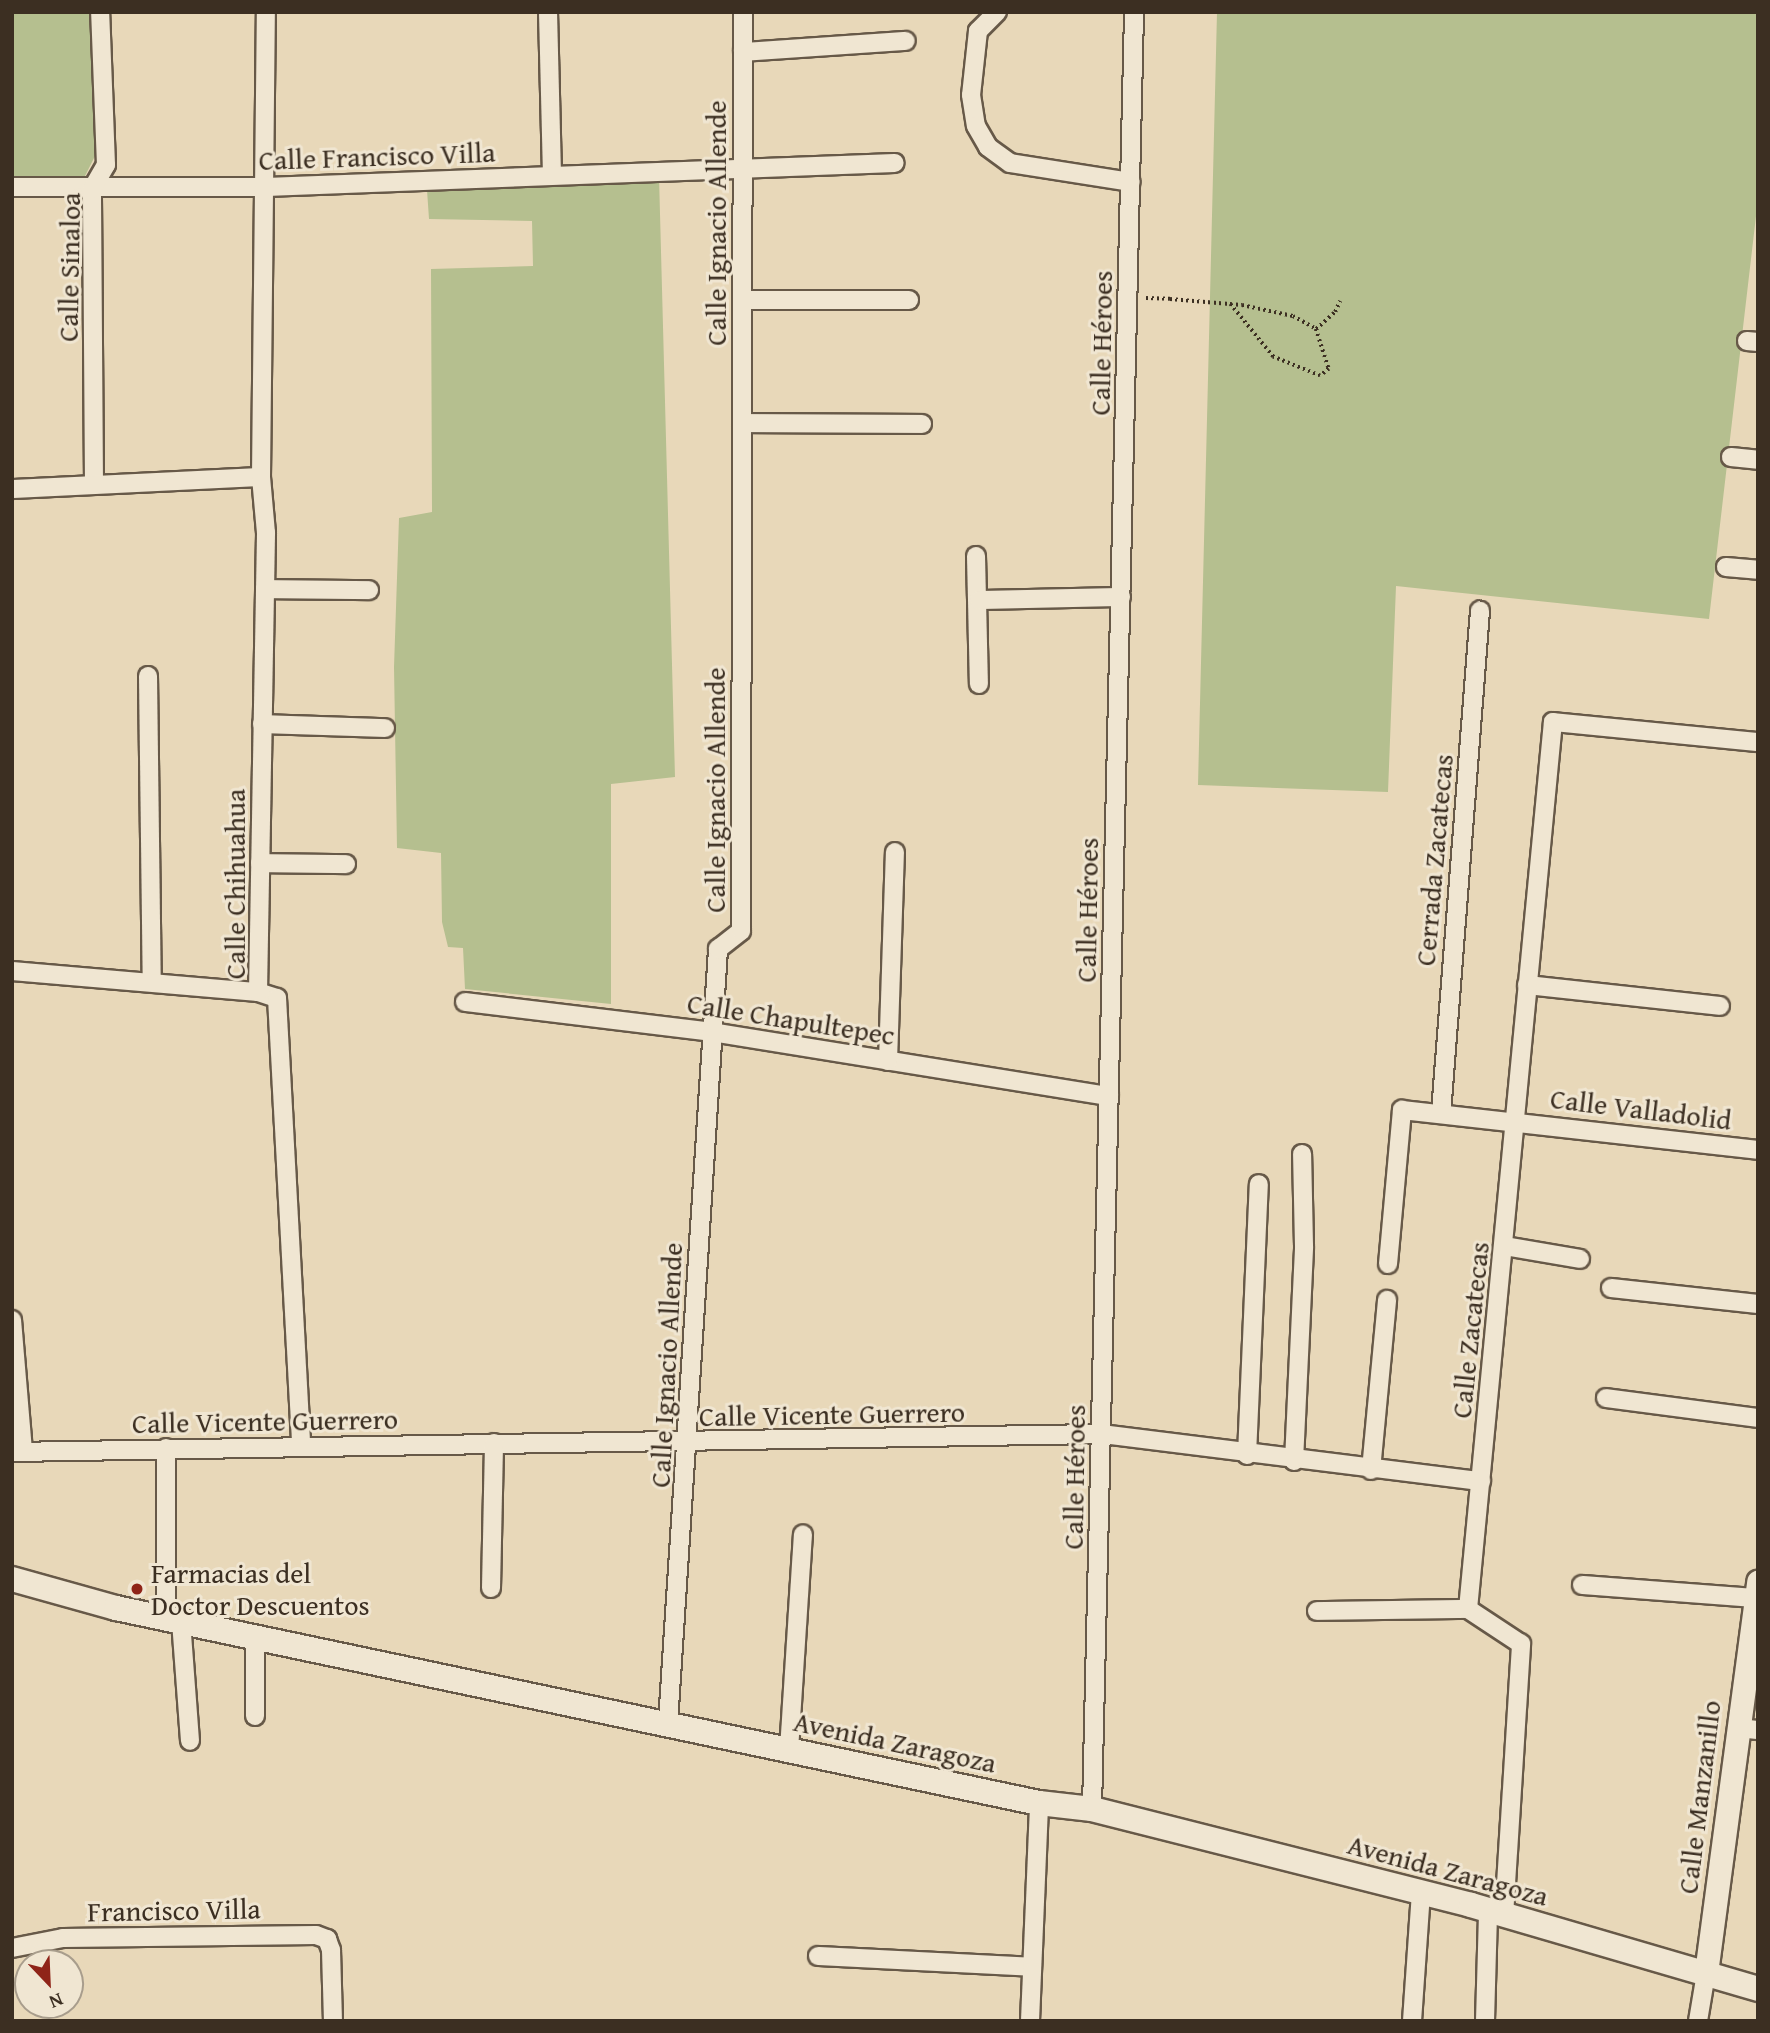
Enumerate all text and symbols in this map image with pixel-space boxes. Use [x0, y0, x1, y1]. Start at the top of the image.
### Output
street label: Calle Ignacio Allende [699, 100, 733, 346]
street label: Calle Francisco Villa [258, 135, 496, 177]
street label: Calle Sinaloa [51, 192, 87, 342]
street label: Calle Héroes [1083, 270, 1119, 416]
street label: Calle Ignacio Allende [698, 667, 732, 913]
street label: Cerrada Zacatecas [1408, 753, 1460, 967]
street label: Calle Chihuahua [218, 789, 252, 979]
street label: Calle Héroes [1069, 837, 1105, 983]
street label: Calle Chapultepec [685, 986, 897, 1052]
street label: Calle Valladolid [1549, 1081, 1733, 1137]
street label: Calle Zacatecas [1444, 1240, 1496, 1420]
street label: Calle Ignacio Allende [643, 1242, 689, 1488]
street label: Calle Vicente Guerrero [699, 1395, 965, 1433]
street label: Calle Vicente Guerrero [132, 1402, 398, 1440]
street label: Calle Héroes [1056, 1404, 1092, 1550]
place label: Farmacias del Doctor Descuentos [151, 1556, 370, 1622]
marker: Farmacias del Doctor Descuentos [129, 1581, 145, 1597]
street label: Calle Manzanillo [1670, 1698, 1728, 1896]
street label: Avenida Zaragoza [791, 1704, 999, 1780]
street label: Avenida Zaragoza [1344, 1827, 1552, 1913]
street label: Francisco Villa [87, 1892, 261, 1928]
north arrow [14, 1949, 84, 2019]
text: N [45, 1986, 68, 2017]

